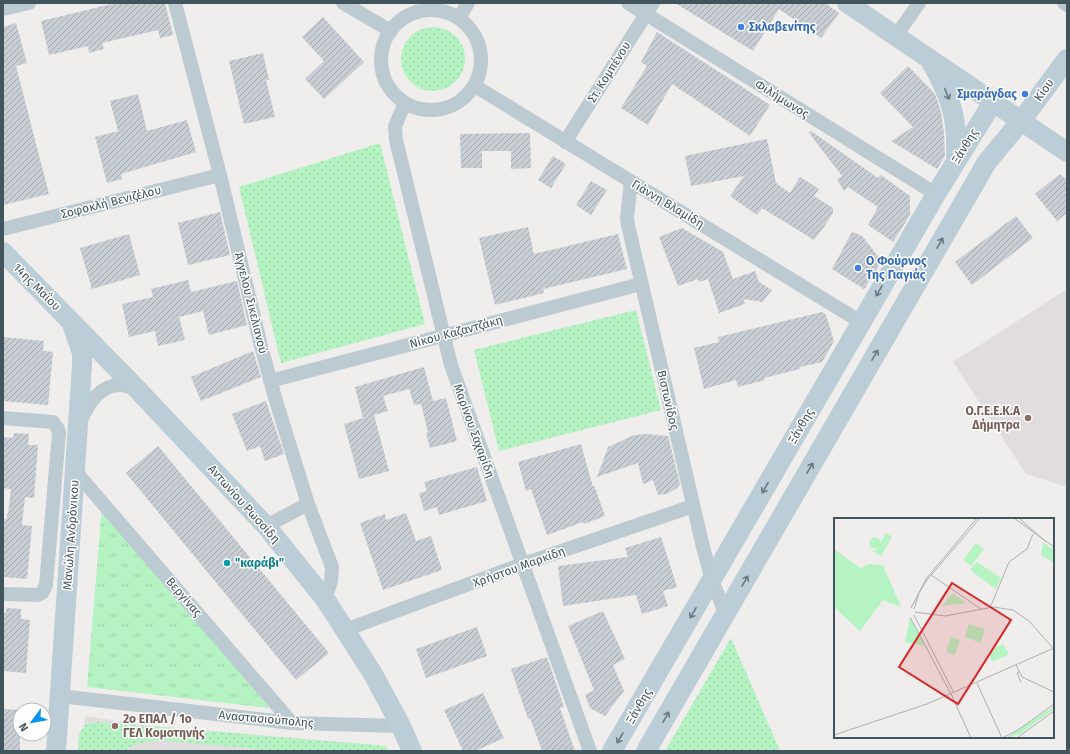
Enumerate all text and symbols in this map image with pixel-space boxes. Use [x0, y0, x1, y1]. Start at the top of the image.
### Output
place label: Σκλαβενίτης [749, 19, 816, 34]
marker: Σκλαβενίτης [736, 22, 746, 32]
street label: Στ. Κομπένου [585, 39, 633, 105]
street label: Κίου [1031, 76, 1057, 104]
street label: Φιλήμωνος [753, 77, 812, 121]
place label: Σμαράγδας [957, 86, 1017, 101]
one-way arrow [944, 87, 951, 99]
marker: Σμαράγδας [1020, 89, 1030, 99]
street label: Ξάνθης [949, 126, 981, 166]
street label: Γιάννη Βλαμίδη [629, 177, 707, 231]
street label: Σοφοκλή Βενιζέλου [59, 183, 163, 221]
one-way arrow [936, 237, 944, 249]
street label: Άγγελου Σικελιανού [232, 251, 270, 355]
place label: Ο Φούρνος Της Γιαγιάς [866, 253, 927, 282]
street label: 14ης Μαΐου [10, 259, 65, 314]
marker: Ο Φούρνος Της Γιαγιάς [853, 263, 863, 273]
one-way arrow [875, 285, 883, 297]
street label: Νίκου Καζαντζάκη [408, 313, 504, 351]
one-way arrow [871, 350, 879, 362]
street label: Βιστωνίδος [654, 369, 682, 432]
street label: Μαρίνου Σαχαρίδη [450, 382, 498, 480]
place label: Ο.Γ.Ε.Ε.Κ.Α Δήμητρα [965, 404, 1021, 432]
street label: Ξάνθης [785, 406, 817, 446]
marker: Ο.Γ.Ε.Ε.Κ.Α Δήμητρα [1023, 413, 1033, 423]
street label: Αντωνίου Ρωσσίδη [205, 462, 283, 546]
one-way arrow [807, 462, 815, 474]
street label: Μανώλη Ανδρόνικου [60, 479, 82, 591]
one-way arrow [761, 482, 769, 494]
inset map [834, 518, 1054, 738]
street label: Χρήστου Μαρκίδη [471, 544, 567, 590]
place label: "καράβι" [235, 555, 284, 570]
marker: "καράβι" [222, 558, 232, 568]
street label: Βεργίνας [163, 575, 205, 620]
one-way arrow [742, 575, 750, 587]
one-way arrow [688, 607, 696, 619]
street label: Ξάνθης [623, 686, 655, 726]
north arrow [12, 702, 52, 742]
street label: Αναστασιούπολης [218, 708, 315, 730]
one-way arrow [662, 711, 670, 723]
place label: 2ο ΕΠΑΛ / 1ο ΓΕΛ Κομοτηνής [123, 712, 205, 740]
text: N [16, 720, 31, 734]
marker: 2ο ΕΠΑΛ / 1ο ΓΕΛ Κομοτηνής [110, 721, 120, 731]
one-way arrow [616, 732, 624, 744]

